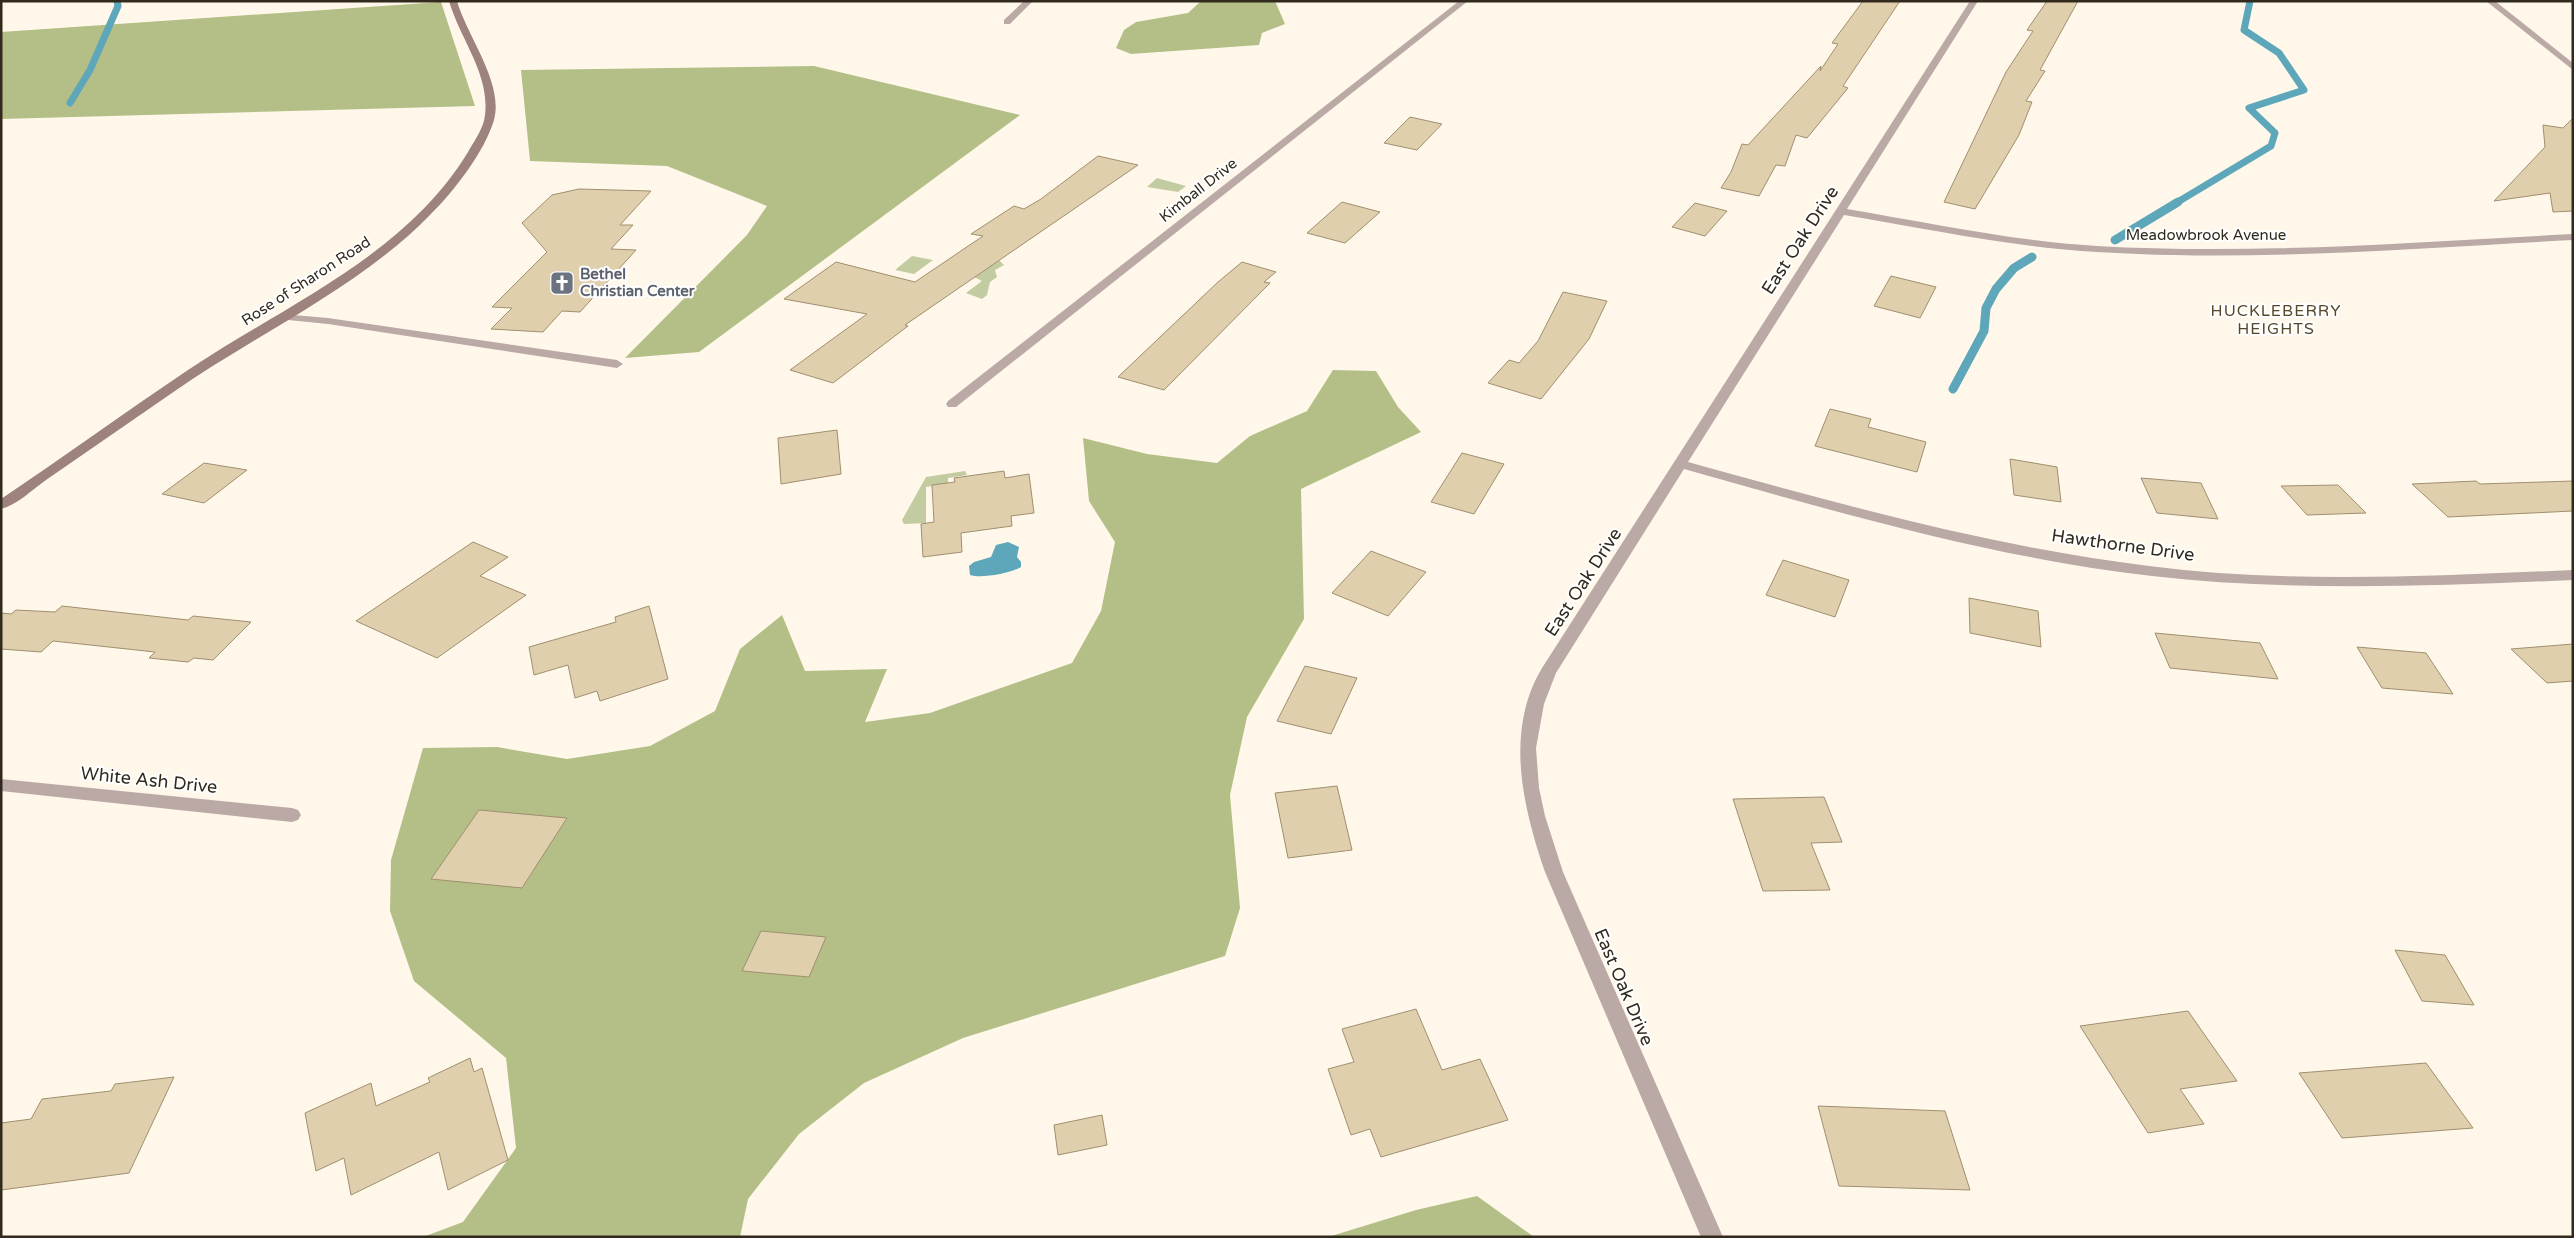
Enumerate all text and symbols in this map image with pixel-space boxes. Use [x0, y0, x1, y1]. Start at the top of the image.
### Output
street label: Kimball Drive [1156, 154, 1240, 226]
street label: East Oak Drive [1757, 182, 1843, 298]
street label: Meadowbrook Avenue [2126, 226, 2286, 244]
street label: Rose of Sharon Road [238, 233, 374, 329]
place label: Bethel Christian Center [580, 265, 695, 300]
church icon: Bethel Christian Center [549, 270, 575, 296]
district label: HUCKLEBERRY HEIGHTS [2211, 301, 2341, 339]
street label: East Oak Drive [1540, 524, 1626, 640]
street label: Hawthorne Drive [2050, 524, 2196, 566]
street label: White Ash Drive [80, 762, 218, 798]
street label: East Oak Drive [1589, 925, 1659, 1049]

